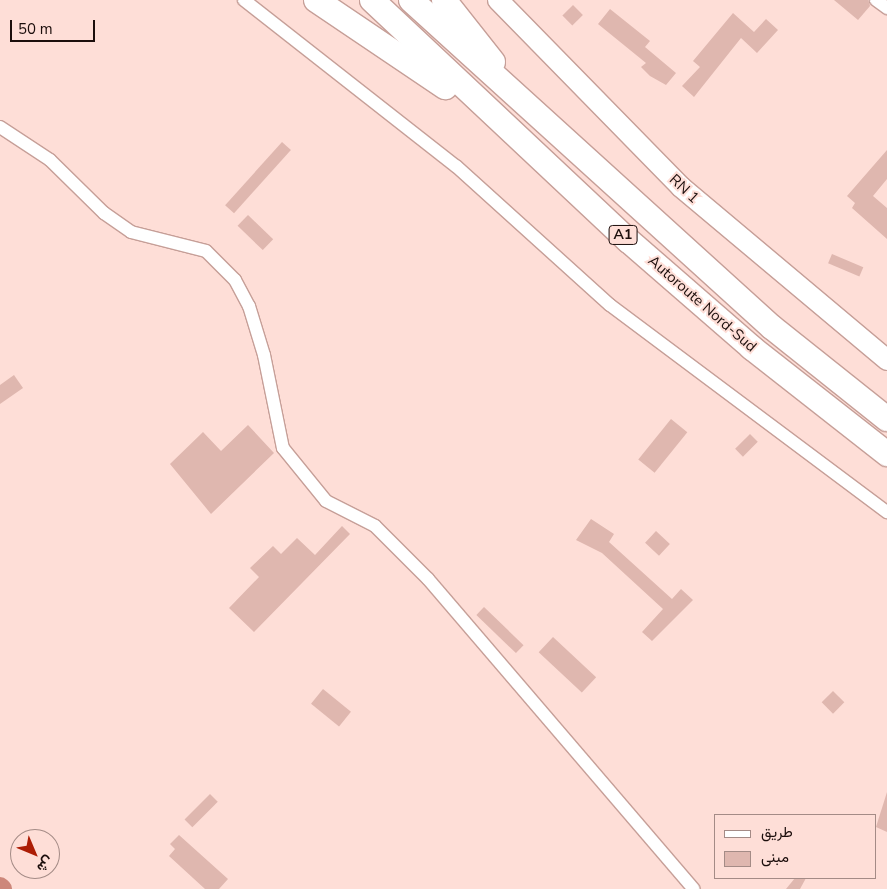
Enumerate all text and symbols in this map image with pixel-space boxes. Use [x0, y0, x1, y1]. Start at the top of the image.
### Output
scale bar [12, 10, 98, 42]
text: 50 m [18, 19, 53, 39]
street label: RN 1 [665, 171, 703, 207]
road number: A1 [608, 224, 638, 246]
street label: Autoroute Nord-Sud [644, 252, 760, 356]
legend [714, 814, 877, 879]
text: طريق [761, 822, 793, 842]
north arrow [10, 829, 60, 879]
text: مبنى [761, 847, 789, 867]
text: ش [33, 852, 58, 877]

